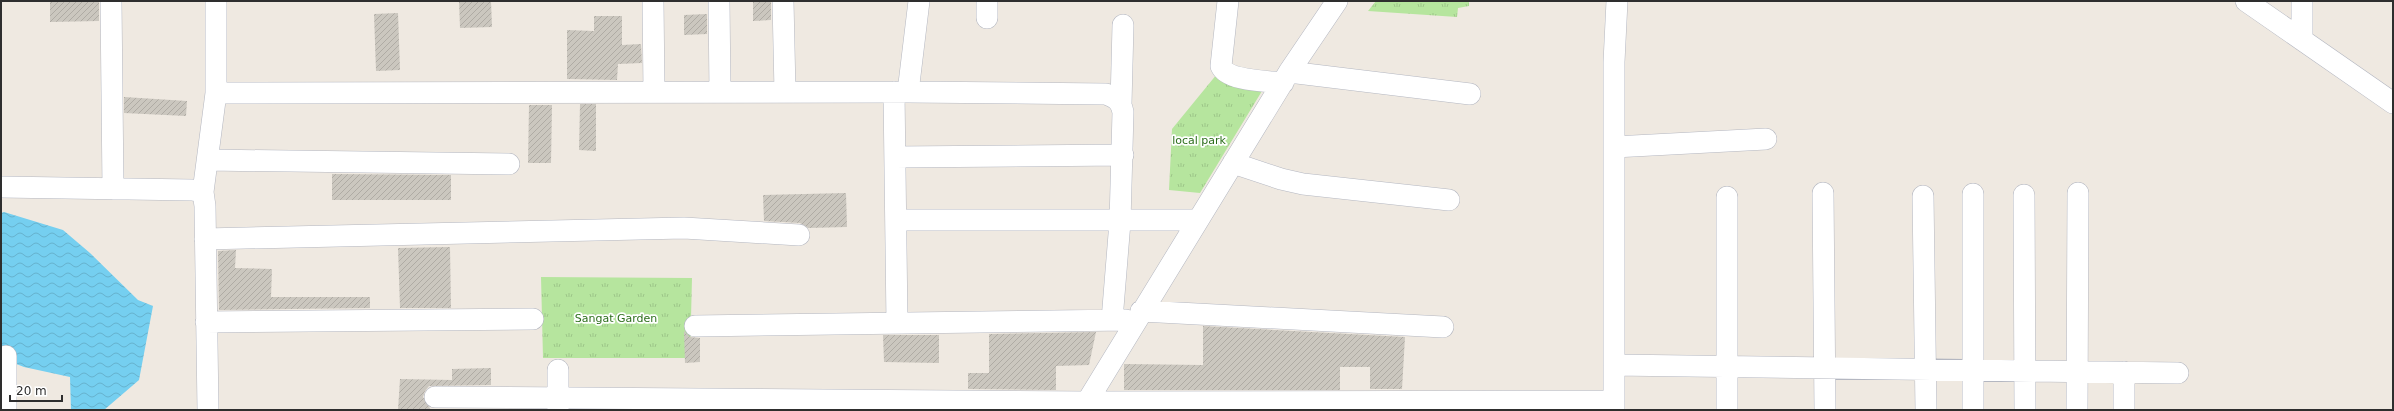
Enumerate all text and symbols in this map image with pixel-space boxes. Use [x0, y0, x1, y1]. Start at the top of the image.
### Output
park label: local park [1172, 134, 1226, 147]
park label: Sangat Garden [575, 312, 657, 325]
scale bar [10, 377, 62, 403]
text: 20 m [16, 384, 47, 398]

